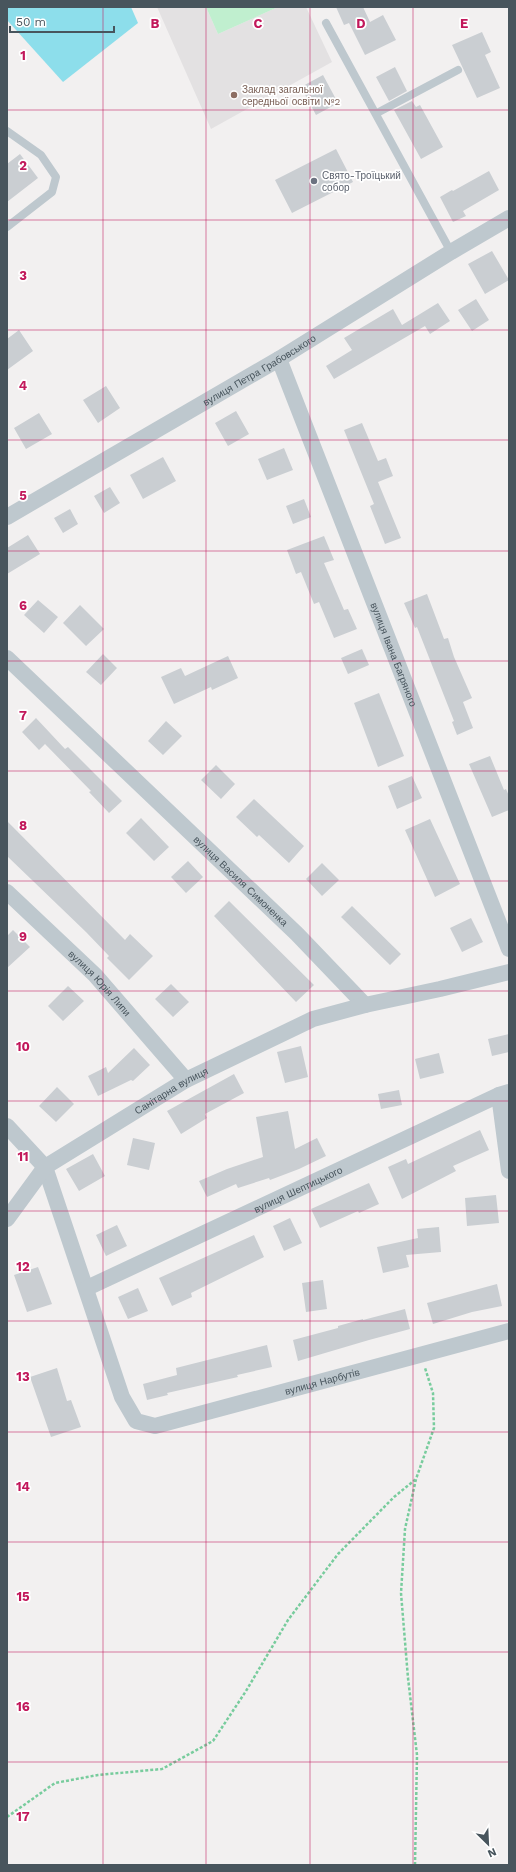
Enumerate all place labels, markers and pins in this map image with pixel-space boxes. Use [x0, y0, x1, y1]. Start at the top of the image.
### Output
place label: Заклад загальної середньої освіти №2 [242, 84, 340, 107]
marker: Заклад загальної середньої освіти №2 [229, 90, 239, 100]
place label: Свято-Троїцький собор [322, 170, 401, 193]
marker: Свято-Троїцький собор [309, 176, 319, 186]

